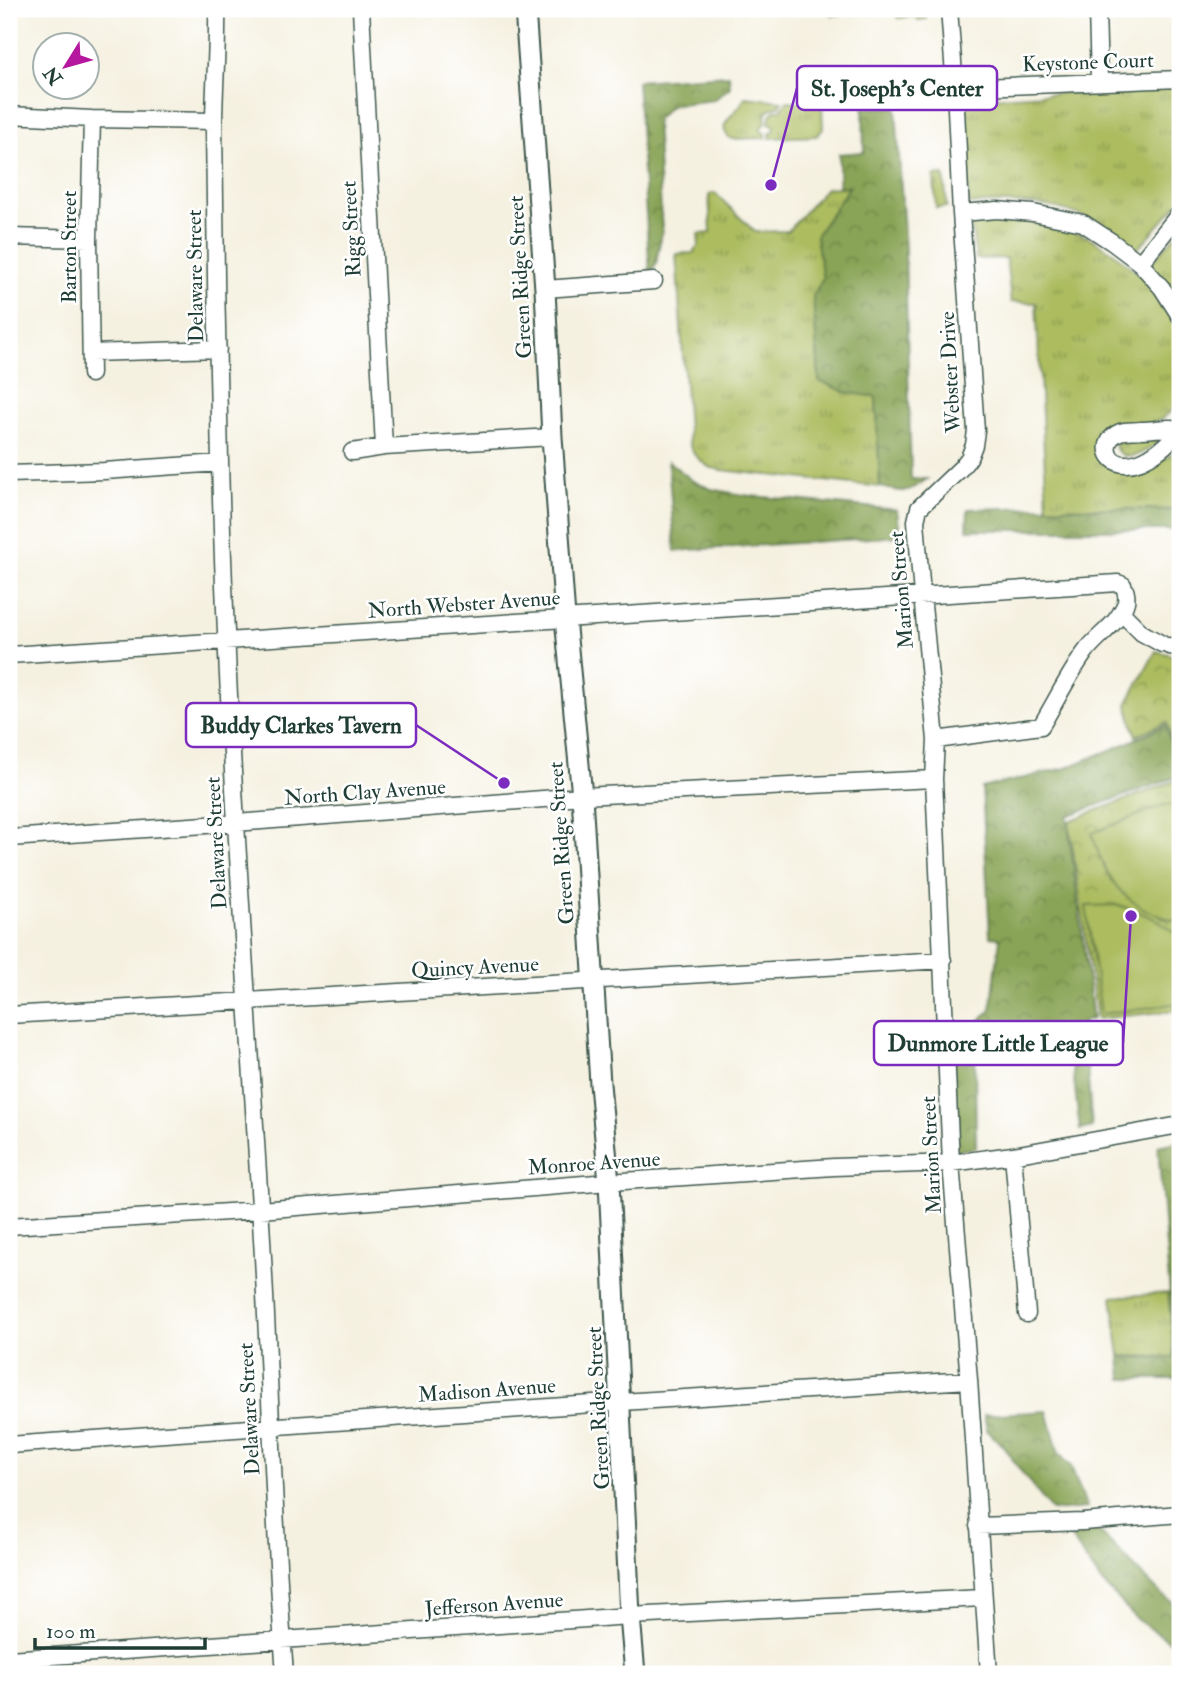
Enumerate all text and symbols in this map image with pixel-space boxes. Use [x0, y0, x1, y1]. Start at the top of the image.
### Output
north arrow [32, 32, 102, 102]
street label: Keystone Court [1022, 47, 1154, 78]
text: N [38, 61, 69, 90]
callout: St. Joseph's Center [797, 66, 997, 110]
text: St. Joseph's Center [811, 74, 984, 104]
street label: Rigg Street [335, 180, 368, 278]
street label: Barton Street [56, 190, 83, 303]
street label: Green Ridge Street [503, 195, 538, 359]
street label: Delaware Street [181, 209, 210, 343]
street label: Webster Drive [934, 310, 967, 434]
street label: Marion Street [883, 530, 920, 650]
street label: North Webster Avenue [367, 584, 561, 625]
callout: Buddy Clarkes Tavern [186, 703, 416, 747]
text: Buddy Clarkes Tavern [200, 711, 402, 741]
street label: Green Ridge Street [542, 760, 581, 925]
street label: North Clay Avenue [283, 773, 447, 812]
street label: Delaware Street [200, 776, 233, 910]
street label: Quincy Avenue [410, 951, 540, 984]
callout: Dunmore Little League [874, 1021, 1123, 1065]
text: Dunmore Little League [888, 1029, 1109, 1059]
street label: Marion Street [915, 1095, 948, 1215]
street label: Monroe Avenue [527, 1145, 661, 1182]
street label: Green Ridge Street [581, 1326, 616, 1490]
street label: Delaware Street [233, 1342, 266, 1476]
street label: Madison Avenue [417, 1372, 557, 1409]
street label: Jefferson Avenue [423, 1586, 564, 1623]
scale bar [35, 1606, 205, 1650]
text: 100 m [46, 1618, 96, 1645]

